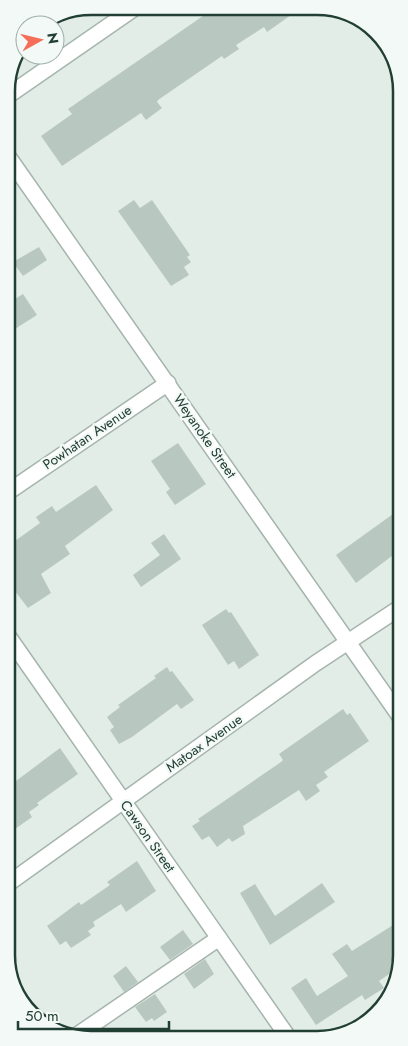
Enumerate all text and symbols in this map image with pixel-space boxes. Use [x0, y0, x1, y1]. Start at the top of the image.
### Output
north arrow [15, 15, 65, 65]
text: N [42, 31, 64, 45]
street label: Weyanoke Street [169, 390, 242, 483]
street label: Powhatan Avenue [38, 400, 136, 474]
street label: Matoax Avenue [162, 709, 246, 777]
street label: Cawson Street [116, 796, 181, 877]
scale bar [18, 998, 169, 1030]
text: 50 m [25, 1005, 59, 1027]

